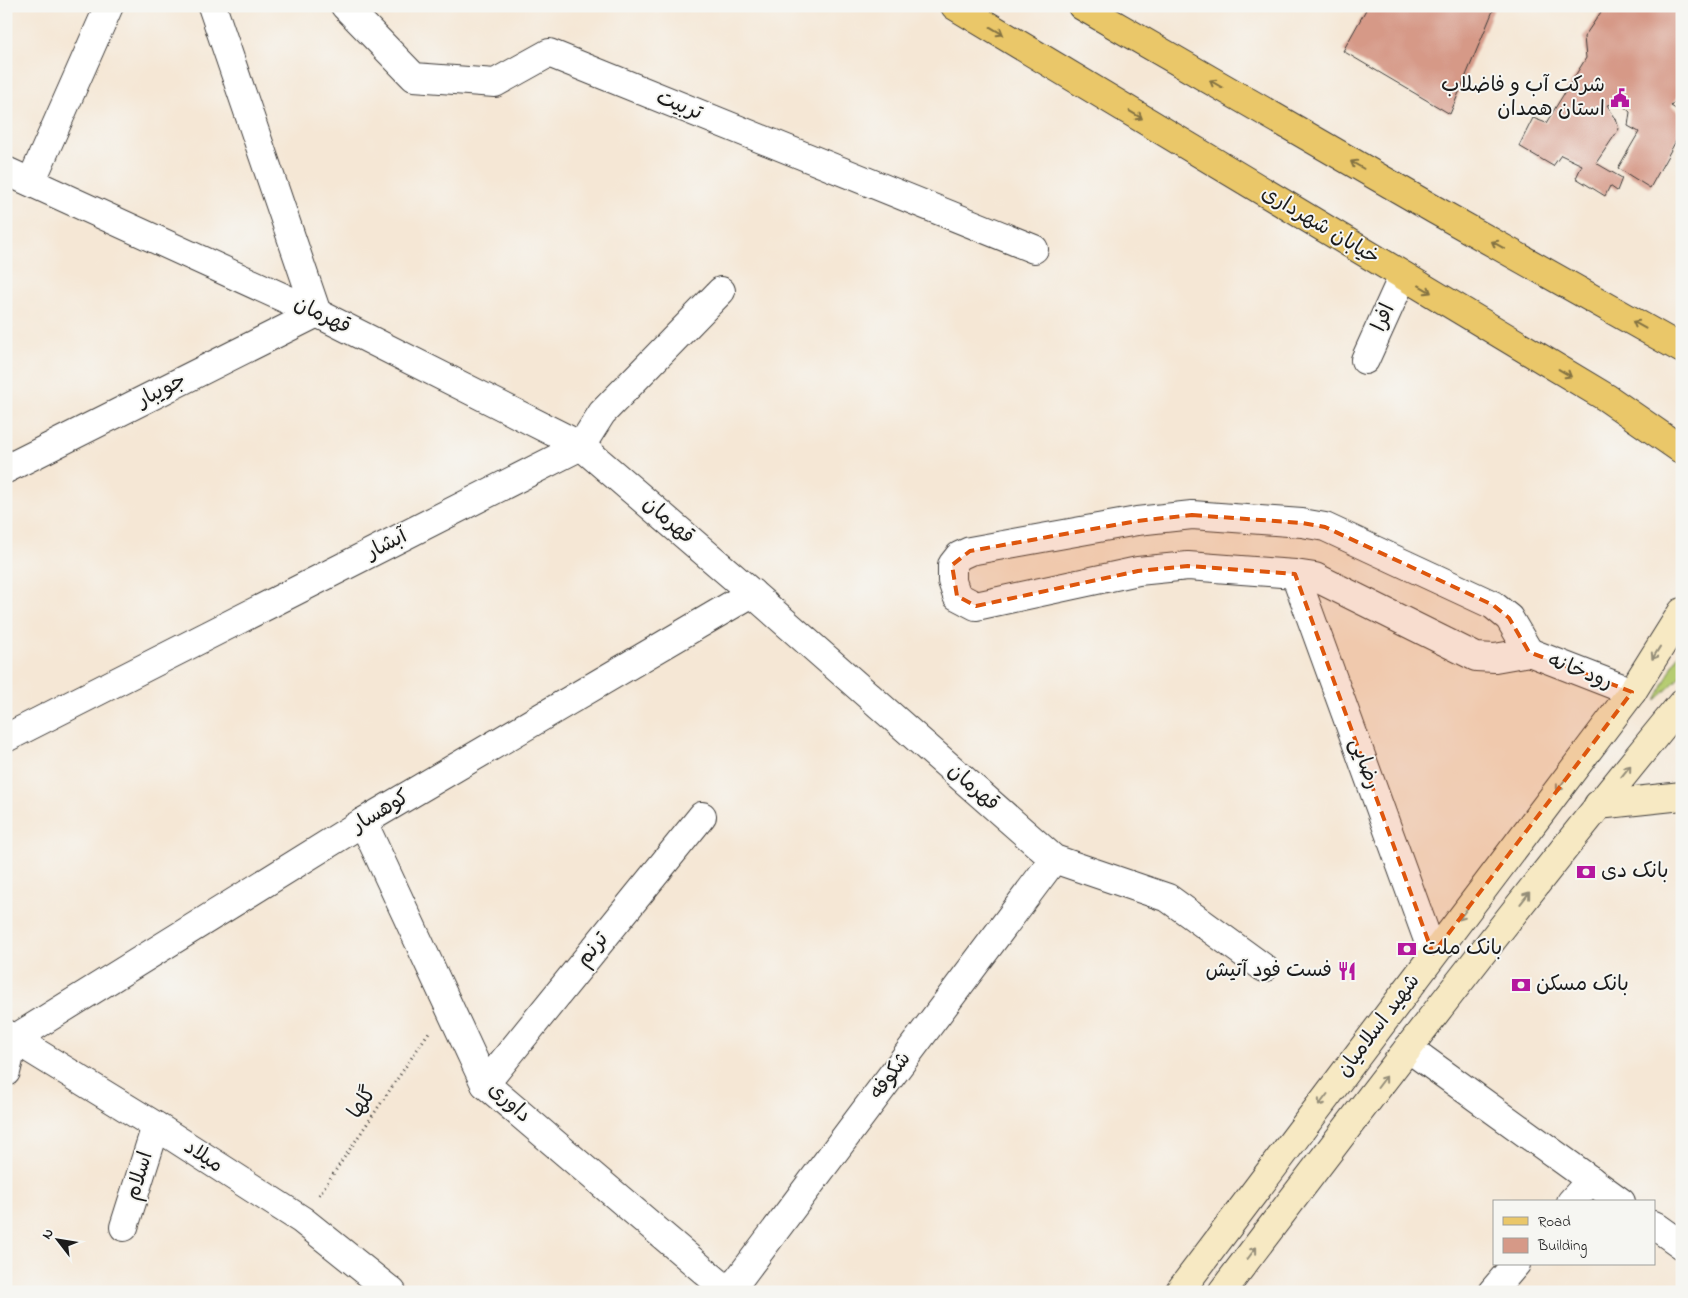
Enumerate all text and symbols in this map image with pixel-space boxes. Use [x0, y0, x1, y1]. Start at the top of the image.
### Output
one-way arrow [989, 27, 1003, 37]
place label: شرکت آب و فاضلاب استان همدان [1441, 71, 1605, 125]
one-way arrow [1209, 78, 1223, 88]
street label: تربیت [651, 83, 708, 129]
public building icon: شرکت آب و فاضلاب استان همدان [1609, 87, 1631, 109]
one-way arrow [1129, 111, 1143, 121]
one-way arrow [1350, 159, 1364, 169]
street label: خیابان شهرداری [1255, 179, 1385, 273]
one-way arrow [1491, 240, 1505, 250]
one-way arrow [1418, 285, 1432, 295]
street label: قهرمان [289, 289, 355, 343]
street label: افرا [1365, 299, 1403, 337]
one-way arrow [1632, 320, 1647, 330]
street label: جویبار [131, 366, 192, 417]
one-way arrow [1557, 368, 1571, 378]
street label: قهرمان [636, 490, 700, 552]
street label: آبشار [360, 522, 413, 569]
street label: رودخانه [1543, 646, 1617, 698]
one-way arrow [1651, 646, 1661, 660]
street label: رضایی [1341, 734, 1387, 794]
street label: قهرمان [941, 757, 1005, 819]
one-way arrow [1620, 765, 1631, 778]
one-way arrow [1556, 778, 1566, 792]
street label: کوهسار [345, 783, 416, 842]
place label: بانک دی [1601, 857, 1669, 887]
bank icon: بانک دی [1575, 861, 1597, 883]
one-way arrow [1519, 892, 1530, 905]
one-way arrow [1458, 907, 1468, 921]
street label: ترنم [570, 926, 617, 974]
place label: بانک ملت [1422, 934, 1502, 964]
bank icon: بانک ملت [1396, 938, 1418, 960]
place label: فست فود آتیش [1205, 956, 1332, 986]
restaurant icon: فست فود آتیش [1336, 960, 1358, 982]
street label: شهید اسلامیان [1330, 968, 1428, 1084]
place label: بانک مسکن [1536, 970, 1629, 1000]
bank icon: بانک مسکن [1510, 974, 1532, 996]
street label: شکوفه [863, 1046, 919, 1106]
street label: داوری [481, 1075, 537, 1131]
one-way arrow [1376, 1076, 1387, 1089]
street label: گلها [341, 1081, 385, 1125]
one-way arrow [1318, 1093, 1328, 1107]
street label: میلاد [177, 1133, 229, 1181]
street label: اسلام [118, 1148, 162, 1204]
legend [1493, 1200, 1656, 1266]
text: Road [1538, 1211, 1571, 1233]
north arrow [32, 1216, 82, 1266]
text: N [37, 1225, 60, 1244]
text: Building [1537, 1235, 1587, 1258]
one-way arrow [1246, 1247, 1257, 1260]

